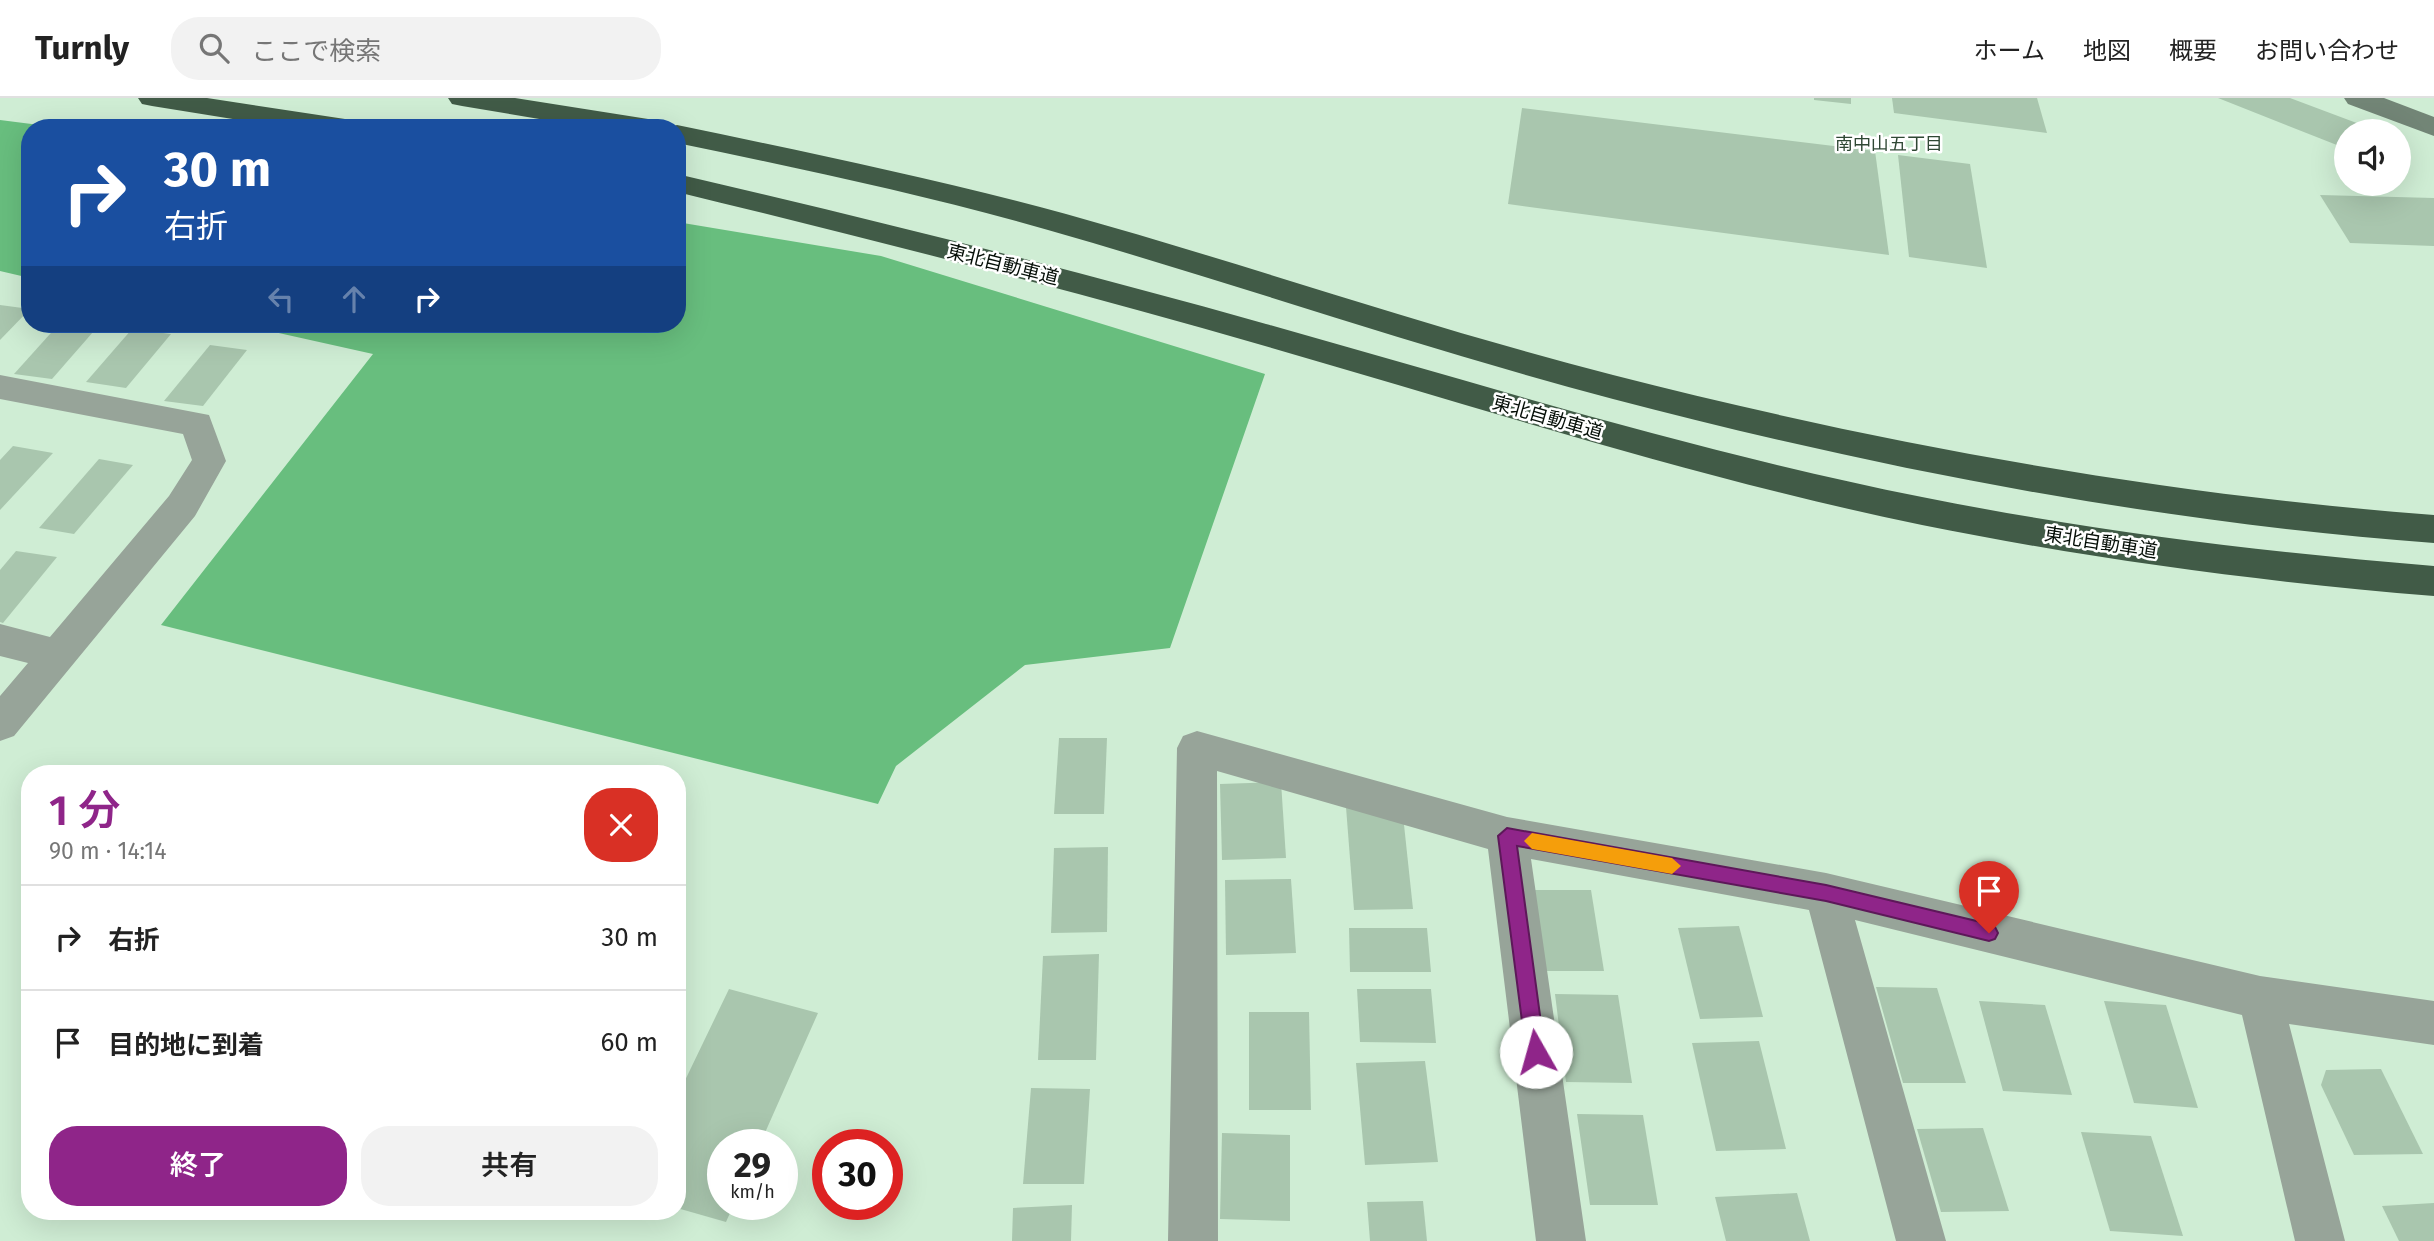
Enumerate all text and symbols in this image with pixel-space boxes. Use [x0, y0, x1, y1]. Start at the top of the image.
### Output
search box [171, 17, 661, 80]
text: Turnly [35, 28, 129, 68]
icon: search [195, 29, 233, 67]
text: ここで検索 [251, 36, 381, 67]
text: ホーム [1974, 37, 2045, 65]
text: 地図 [2083, 37, 2131, 65]
text: 概要 [2169, 37, 2217, 65]
text: お問い合わせ [2255, 37, 2399, 65]
map controls [2334, 119, 2411, 196]
button: sound [2334, 119, 2411, 196]
district label: 南中山五丁目 [1835, 133, 1943, 155]
text: 30 m [164, 140, 271, 199]
icon: right [49, 147, 140, 238]
text: 右折 [164, 207, 228, 245]
street label: 東北自動車道 [945, 240, 1061, 289]
icon: left [262, 280, 300, 318]
icon: ahead [335, 280, 373, 318]
icon: right [408, 280, 446, 318]
street label: 東北自動車道 [1490, 391, 1606, 444]
street label: 東北自動車道 [2043, 522, 2159, 563]
text: 1 分 [49, 786, 120, 836]
button: close [584, 788, 658, 862]
text: 90 m · 14:14 [49, 837, 166, 865]
pin [1959, 861, 2019, 933]
icon: arrive [1970, 872, 2008, 910]
icon: right [49, 919, 87, 957]
text: 30 m [601, 922, 658, 953]
text: 右折 [108, 925, 160, 956]
position arrow [1499, 1015, 1573, 1089]
icon: arrive [49, 1024, 87, 1062]
text: 60 m [600, 1027, 658, 1058]
text: 目的地に到着 [108, 1030, 264, 1061]
button: 終了 [49, 1126, 347, 1206]
button: 共有 [361, 1126, 658, 1206]
speed limit sign: 30 [812, 1129, 903, 1220]
text: 29 [734, 1144, 771, 1186]
text: km/h [730, 1181, 775, 1203]

